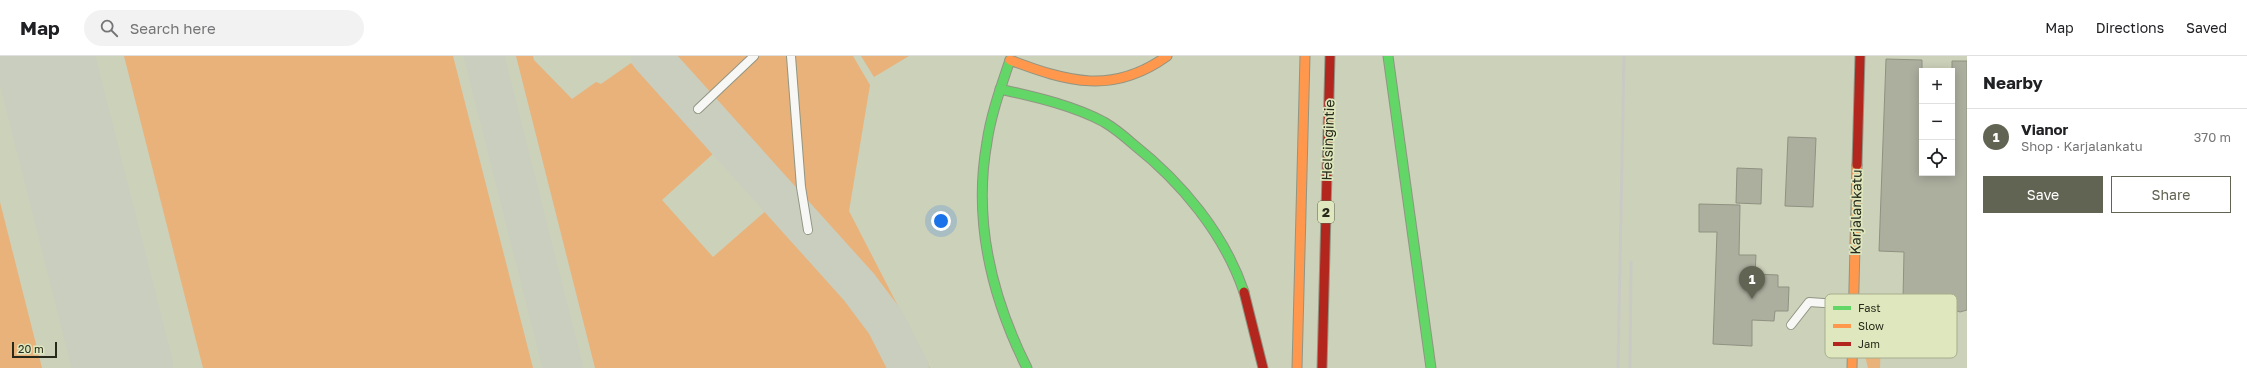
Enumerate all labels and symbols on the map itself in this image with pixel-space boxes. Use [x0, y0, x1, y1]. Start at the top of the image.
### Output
street label: Helsingintie [1318, 99, 1337, 181]
street label: Karjalankatu [1846, 169, 1865, 255]
road number: 2 [1318, 201, 1334, 223]
your location [931, 211, 951, 231]
pin: 1 [1739, 266, 1765, 299]
legend [1825, 294, 1957, 358]
text: Fast [1858, 301, 1881, 314]
text: Slow [1858, 319, 1884, 332]
text: Jam [1858, 337, 1880, 350]
scale bar [12, 340, 57, 359]

